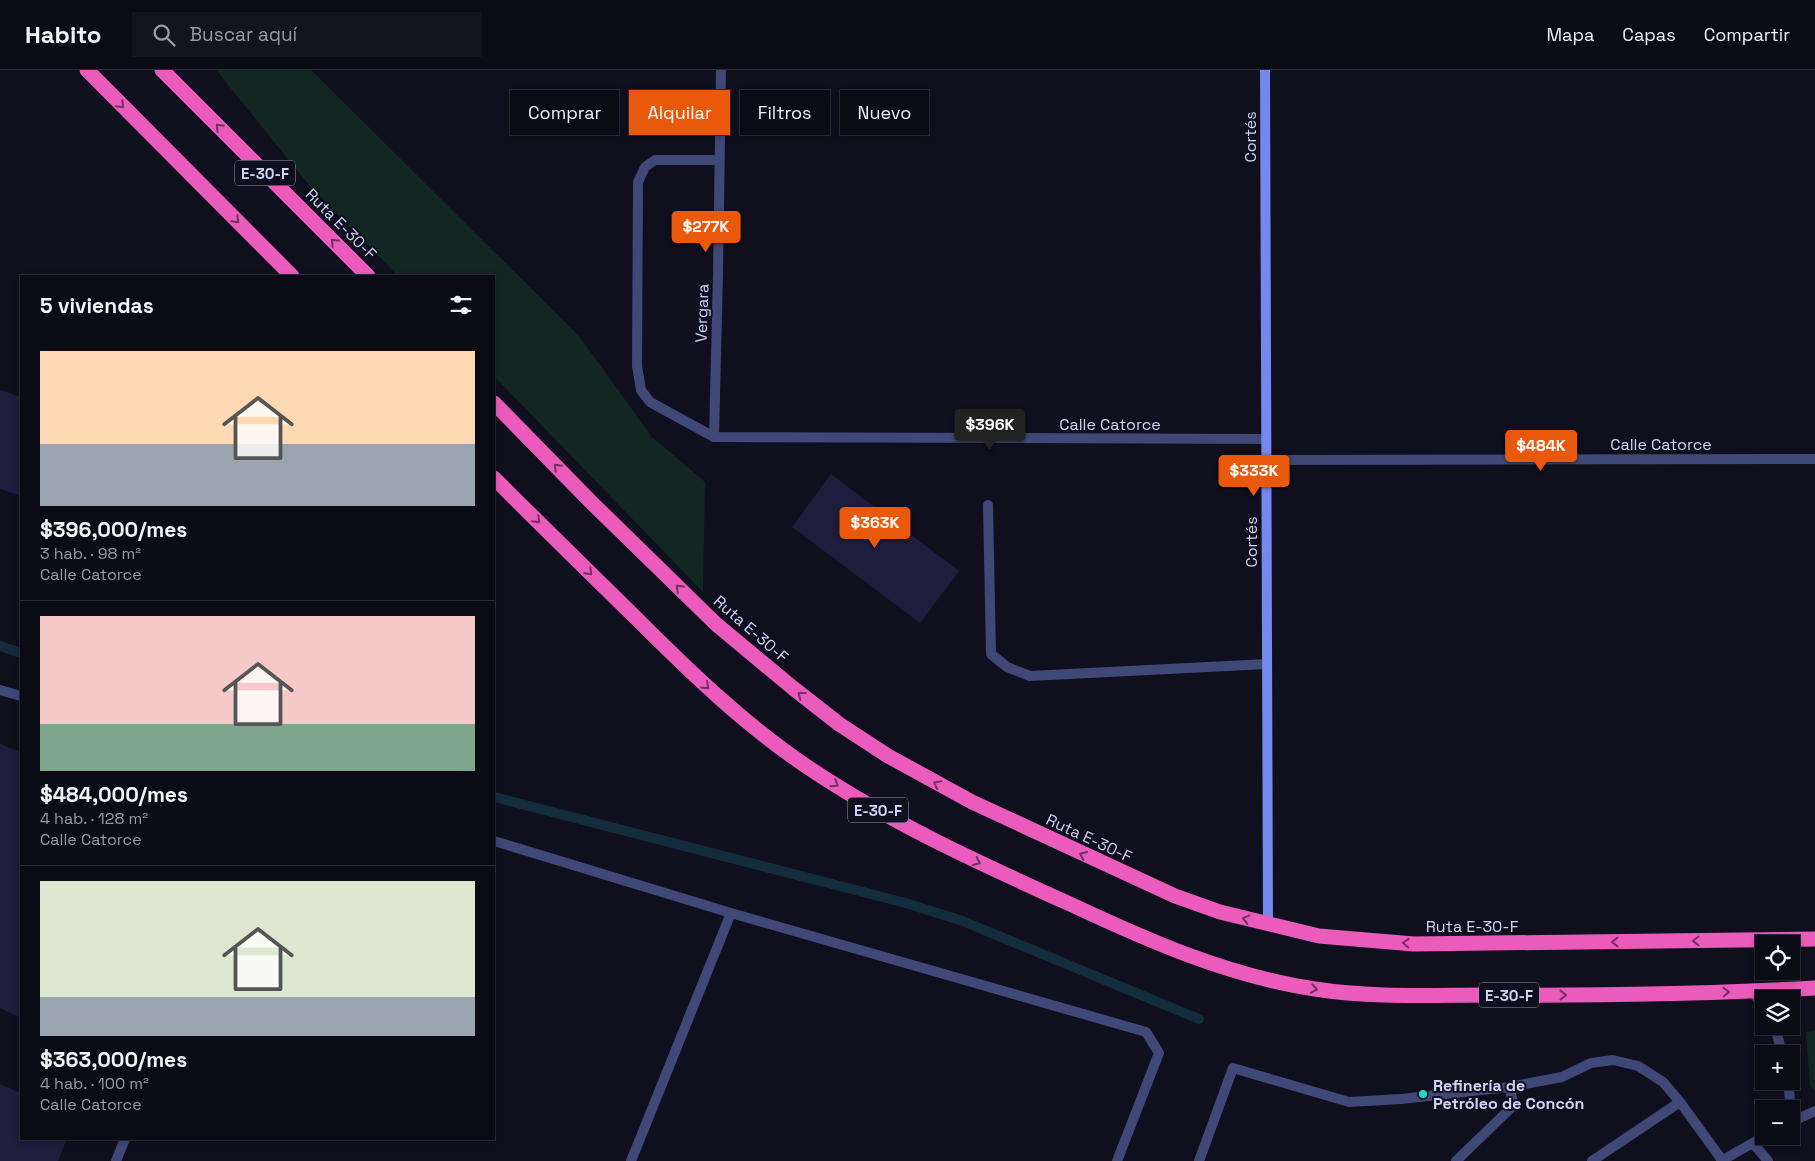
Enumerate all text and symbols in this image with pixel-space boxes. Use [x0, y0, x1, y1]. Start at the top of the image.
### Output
search box [132, 12, 482, 57]
text: Habito [25, 19, 102, 50]
icon: search [150, 21, 178, 49]
text: Buscar aquí [190, 22, 297, 47]
text: Mapa [1546, 23, 1594, 46]
text: Capas [1622, 23, 1676, 46]
text: Compartir [1704, 23, 1790, 46]
chip: Comprar [510, 90, 619, 135]
chip: Alquilar [629, 90, 730, 135]
chip: Filtros [740, 90, 830, 135]
chip: Nuevo [840, 90, 929, 135]
one-way arrow [116, 99, 125, 108]
street label: Cortés [1240, 111, 1261, 163]
one-way arrow [216, 124, 225, 133]
road number: E-30-F [235, 160, 295, 186]
street label: Ruta E-30-F [301, 184, 381, 264]
pin: $277K [671, 210, 741, 253]
one-way arrow [230, 214, 239, 223]
text: $277K [683, 216, 729, 237]
one-way arrow [331, 239, 340, 248]
street label: Vergara [690, 283, 714, 343]
icon: filters [447, 291, 475, 319]
text: 5 viviendas [40, 292, 154, 319]
icon: home [213, 383, 303, 473]
pin: $396K [955, 408, 1025, 451]
text: $396K [965, 414, 1015, 435]
street label: Calle Catorce [1059, 414, 1161, 435]
pin: $484K [1506, 430, 1576, 472]
street label: Calle Catorce [1610, 434, 1712, 455]
text: $484K [1516, 435, 1566, 456]
pin: $333K [1219, 454, 1289, 497]
text: $333K [1230, 460, 1278, 481]
one-way arrow [554, 464, 563, 473]
pin: $363K [840, 506, 910, 549]
text: $363K [850, 512, 900, 533]
one-way arrow [531, 514, 540, 523]
text: $396,000/mes [40, 516, 187, 543]
street label: Cortés [1241, 516, 1262, 568]
text: 3 hab. · 98 m² [40, 543, 141, 564]
text: Calle Catorce [40, 564, 142, 585]
one-way arrow [584, 566, 593, 575]
one-way arrow [676, 585, 685, 594]
street label: Ruta E-30-F [709, 591, 793, 668]
icon: home [213, 649, 303, 739]
one-way arrow [700, 680, 709, 689]
one-way arrow [798, 692, 807, 700]
one-way arrow [829, 778, 838, 787]
one-way arrow [933, 780, 942, 790]
text: $484,000/mes [40, 781, 188, 808]
road number: E-30-F [848, 798, 908, 822]
text: 4 hab. · 128 m² [40, 808, 148, 829]
street label: Ruta E-30-F [1043, 809, 1136, 867]
text: Calle Catorce [40, 829, 142, 850]
one-way arrow [1079, 850, 1088, 861]
one-way arrow [972, 856, 981, 866]
icon: home [213, 914, 303, 1004]
one-way arrow [1242, 914, 1251, 924]
street label: Ruta E-30-F [1426, 916, 1519, 937]
map controls [1755, 935, 1800, 1145]
button: locate [1755, 935, 1800, 980]
one-way arrow [1692, 936, 1700, 947]
one-way arrow [1611, 937, 1619, 947]
one-way arrow [1402, 938, 1410, 949]
road number: E-30-F [1479, 982, 1539, 1008]
one-way arrow [1310, 983, 1318, 994]
one-way arrow [1722, 986, 1730, 997]
one-way arrow [1560, 990, 1568, 1000]
button: layers [1755, 990, 1800, 1035]
button: + [1755, 1045, 1800, 1090]
text: $363,000/mes [40, 1046, 187, 1073]
text: 4 hab. · 100 m² [40, 1073, 149, 1094]
place label: Refinería de Petróleo de Concón [1433, 1075, 1584, 1114]
marker: Refinería de Petróleo de Concón [1417, 1088, 1429, 1100]
text: Calle Catorce [40, 1094, 142, 1115]
button: − [1755, 1100, 1800, 1145]

